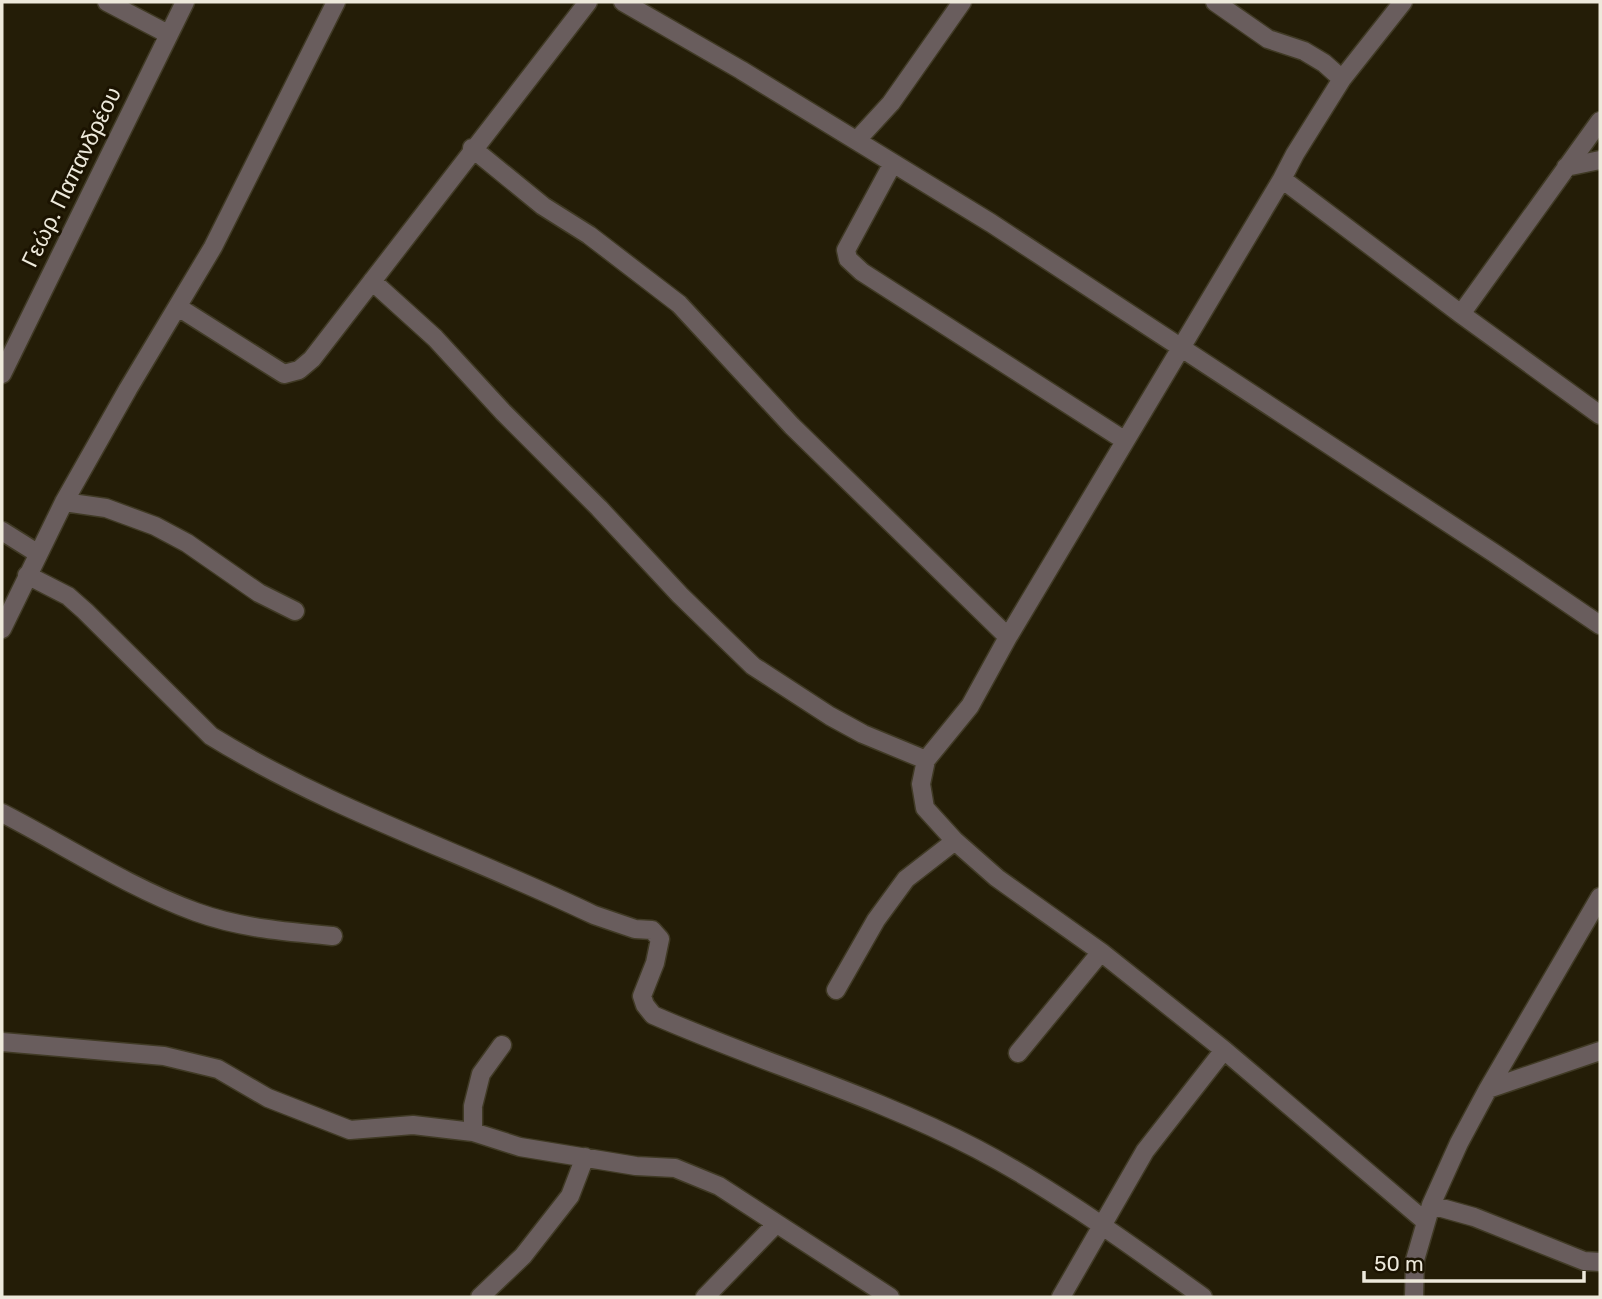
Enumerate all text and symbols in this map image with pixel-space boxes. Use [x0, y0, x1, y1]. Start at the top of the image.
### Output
street label: Γεώρ. Παπανδρέου [15, 82, 127, 272]
scale bar [1364, 1240, 1584, 1284]
text: 50 m [1374, 1251, 1424, 1276]

